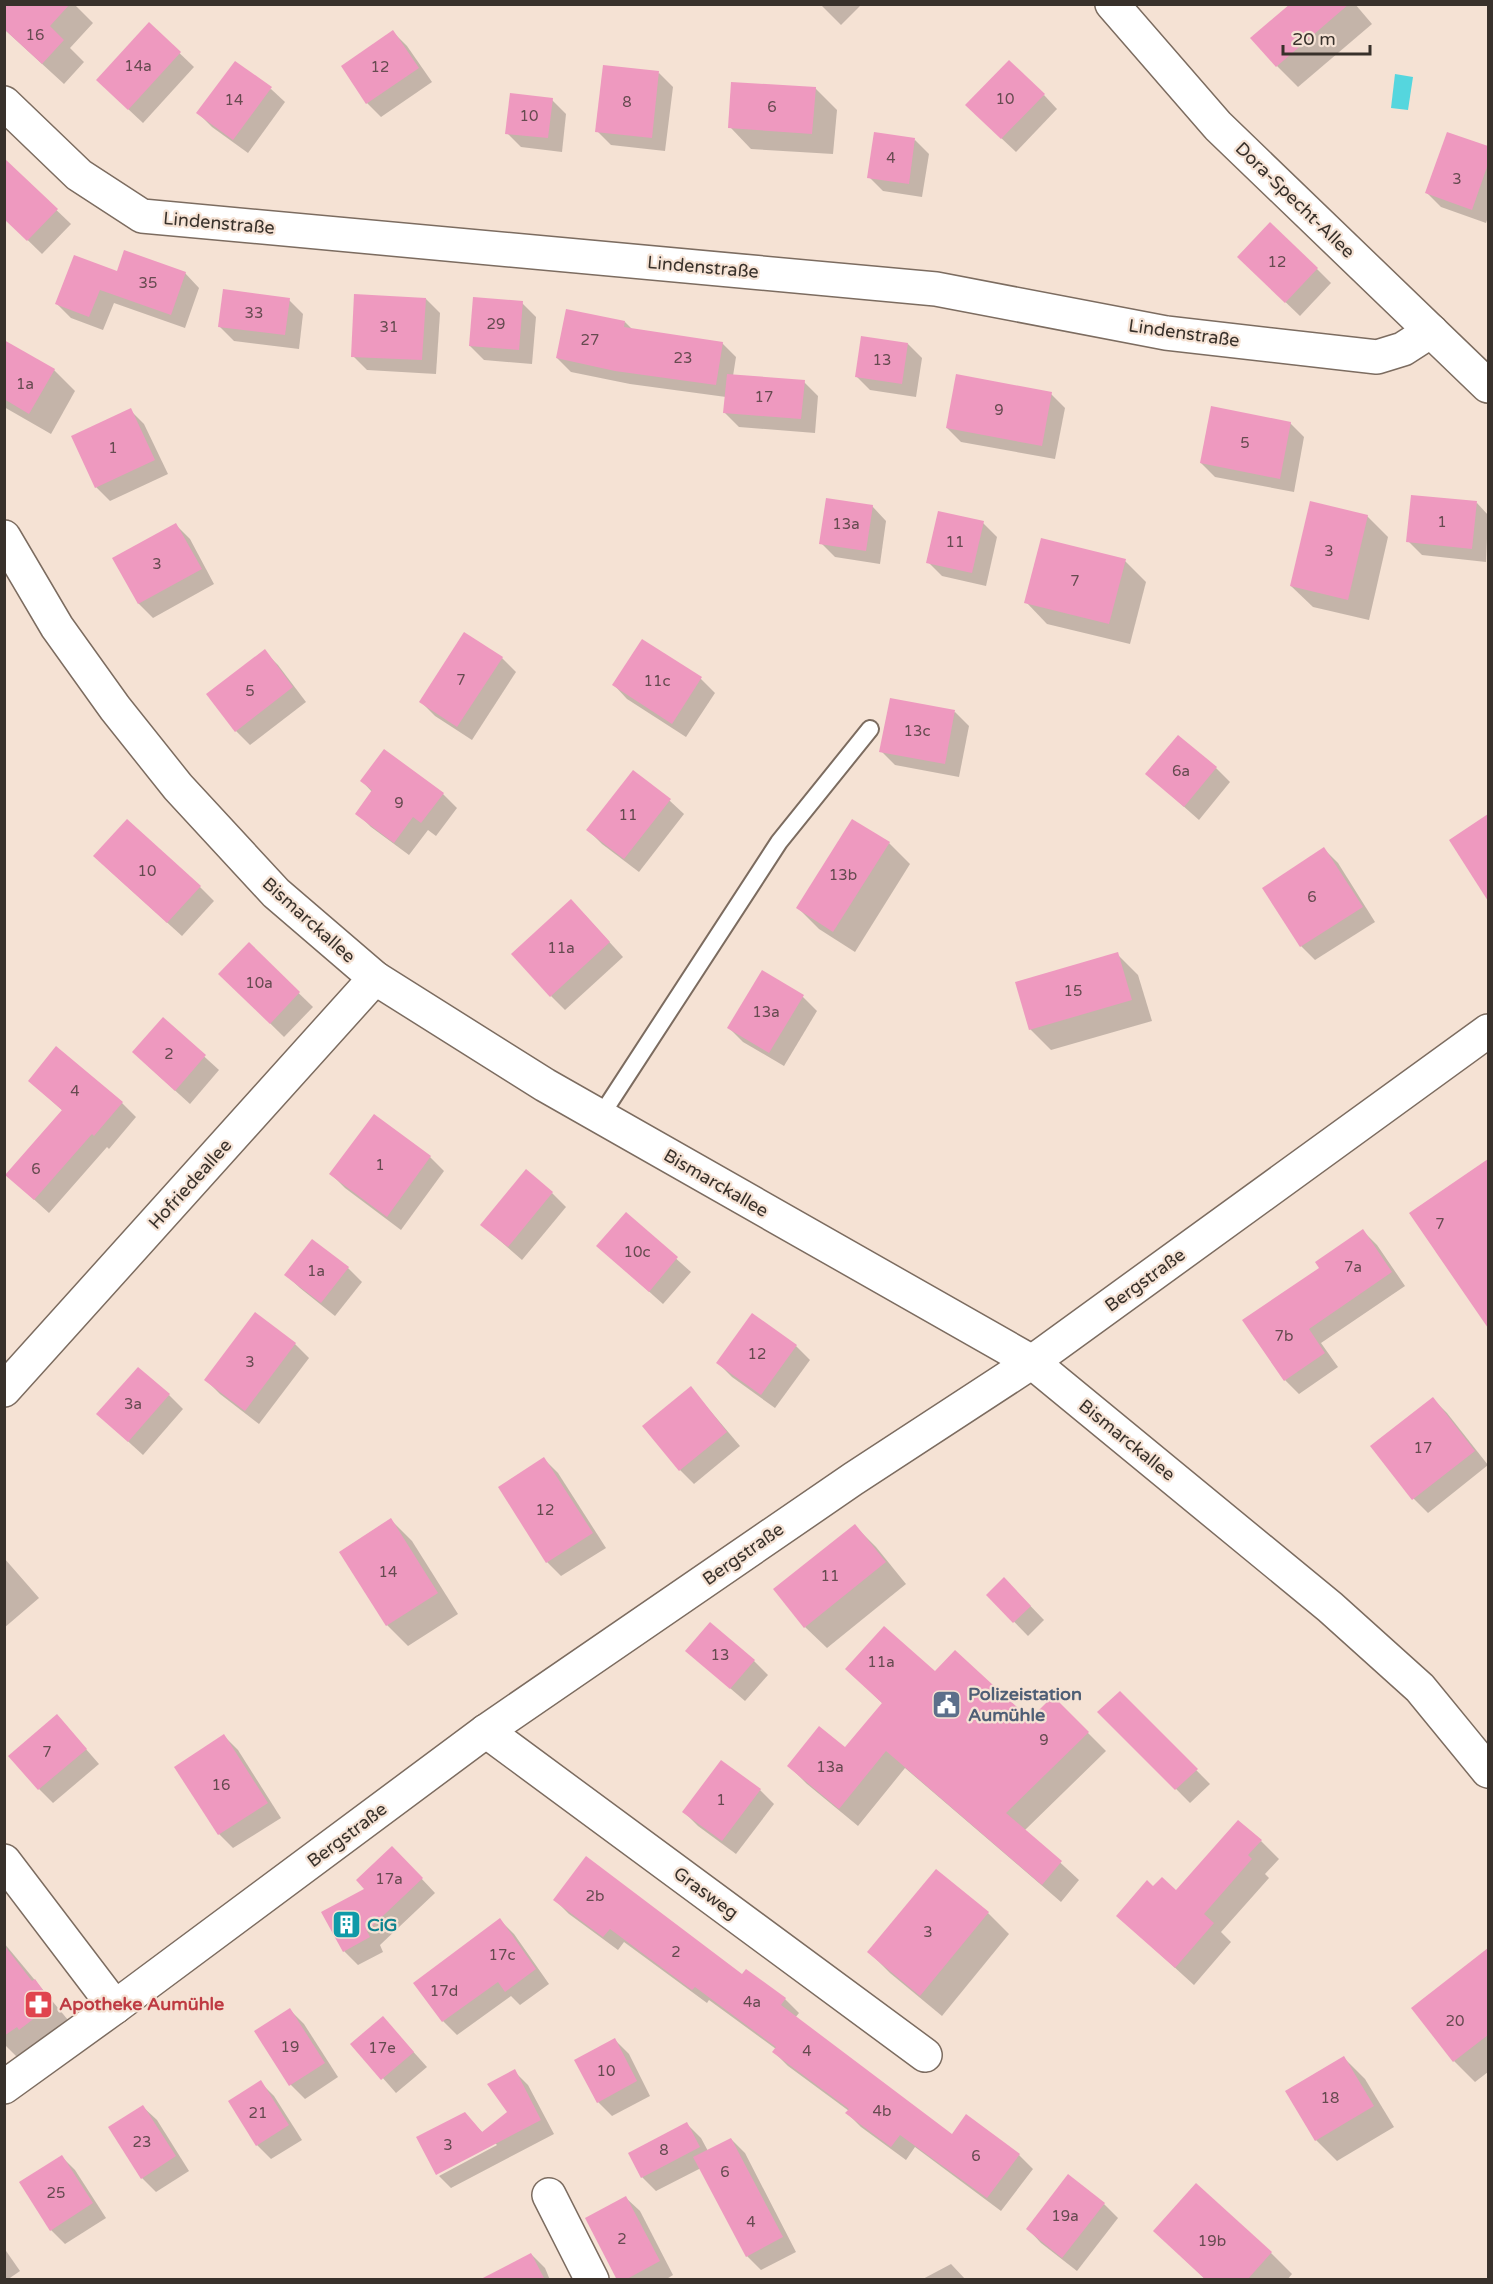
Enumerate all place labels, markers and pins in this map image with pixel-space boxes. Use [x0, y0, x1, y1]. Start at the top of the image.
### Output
place label: Polizeistation Aumühle [968, 1683, 1082, 1726]
public building icon: Polizeistation Aumühle [931, 1688, 963, 1720]
building icon: CiG [330, 1909, 362, 1941]
place label: CiG [367, 1914, 397, 1936]
pharmacy icon: Apotheke Aumühle [22, 1988, 54, 2020]
place label: Apotheke Aumühle [59, 1993, 224, 2015]

